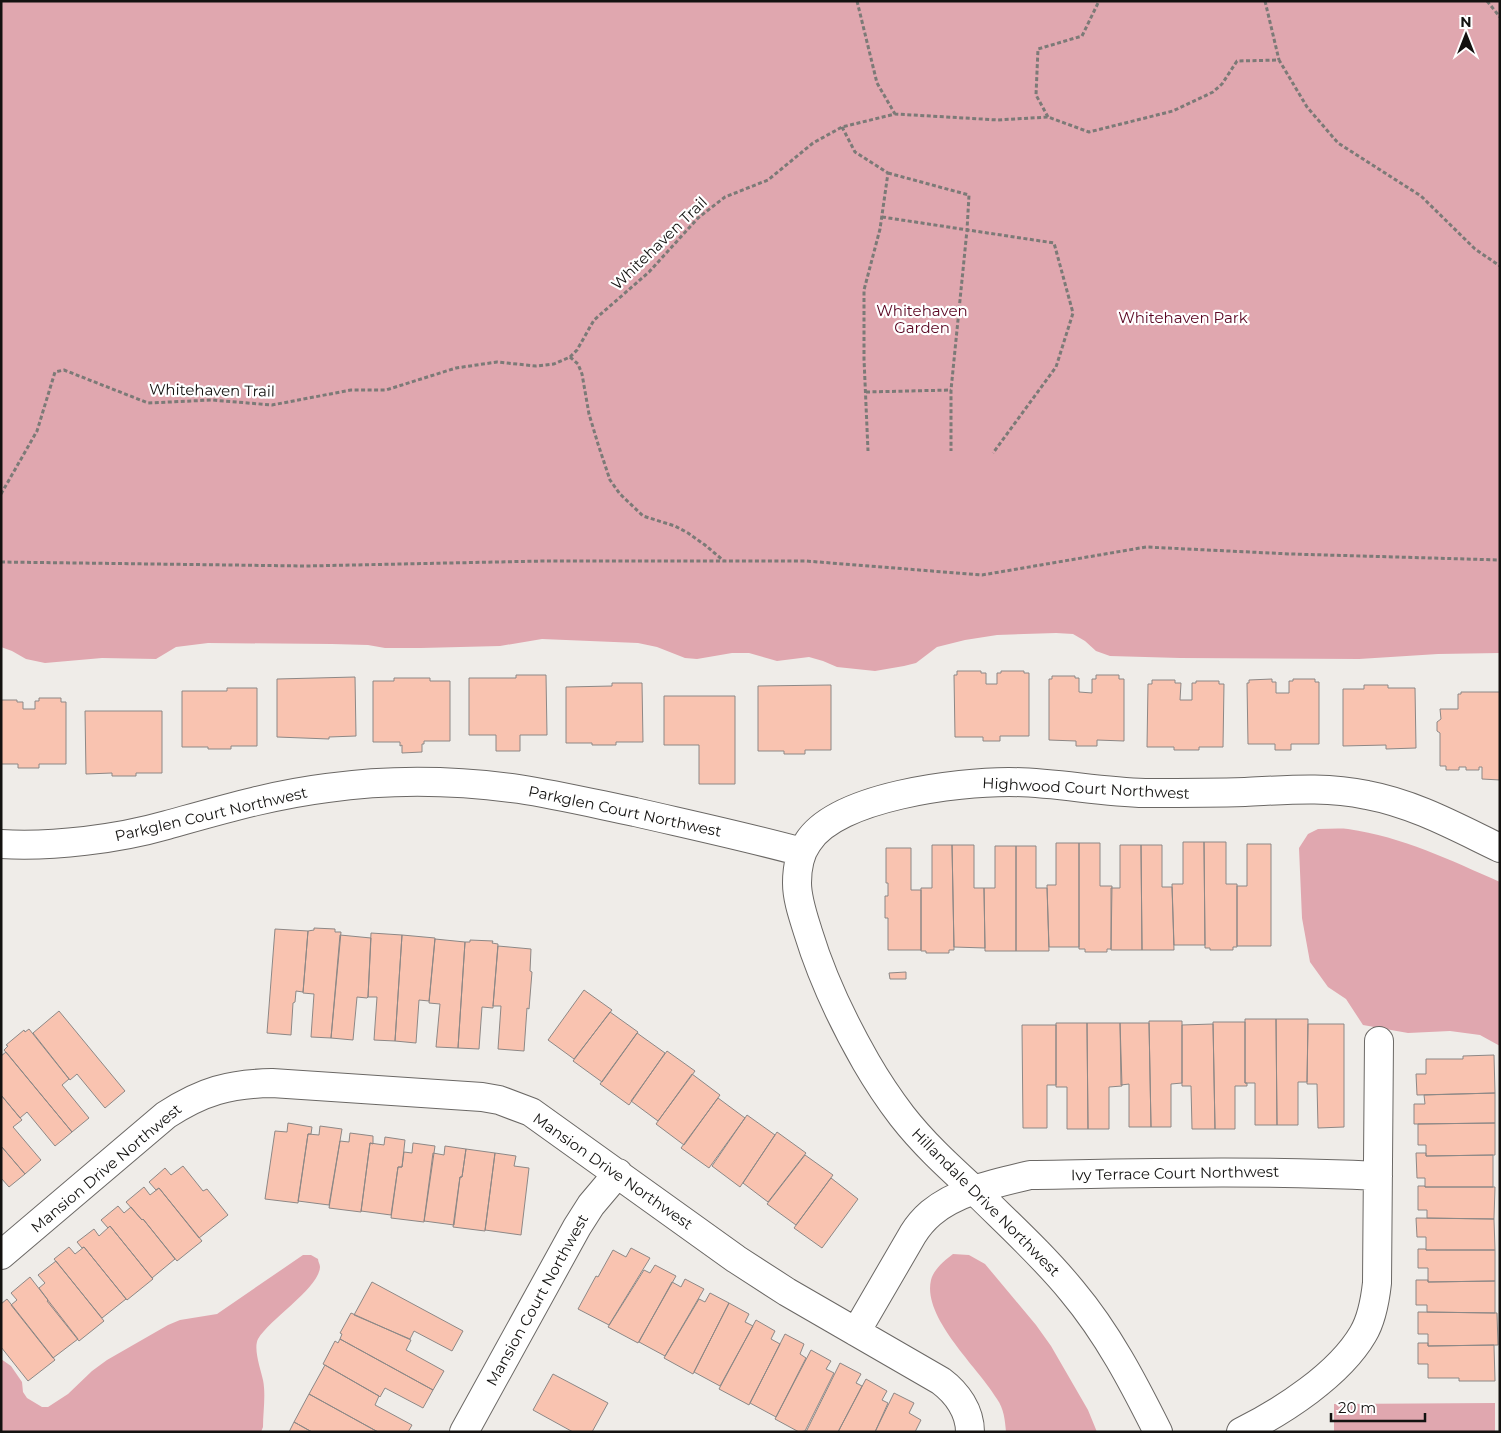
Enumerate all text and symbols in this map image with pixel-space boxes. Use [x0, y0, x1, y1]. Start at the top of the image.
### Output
north arrow [1441, 10, 1491, 60]
text: N [1460, 13, 1472, 31]
street label: Whitehaven Trail [607, 192, 711, 294]
park label: Whitehaven Garden [876, 301, 968, 337]
park label: Whitehaven Park [1118, 308, 1248, 327]
street label: Whitehaven Trail [149, 379, 275, 401]
street label: Highwood Court Northwest [982, 773, 1190, 803]
street label: Parkglen Court Northwest [527, 781, 723, 841]
street label: Parkglen Court Northwest [113, 783, 309, 845]
street label: Mansion Drive Northwest [27, 1099, 185, 1237]
street label: Mansion Drive Northwest [529, 1109, 697, 1233]
street label: Hillandale Drive Northwest [908, 1124, 1064, 1280]
street label: Ivy Terrace Court Northwest [1071, 1162, 1279, 1184]
street label: Mansion Court Northwest [482, 1211, 592, 1389]
scale bar [1331, 1390, 1425, 1422]
text: 20 m [1338, 1398, 1376, 1417]

